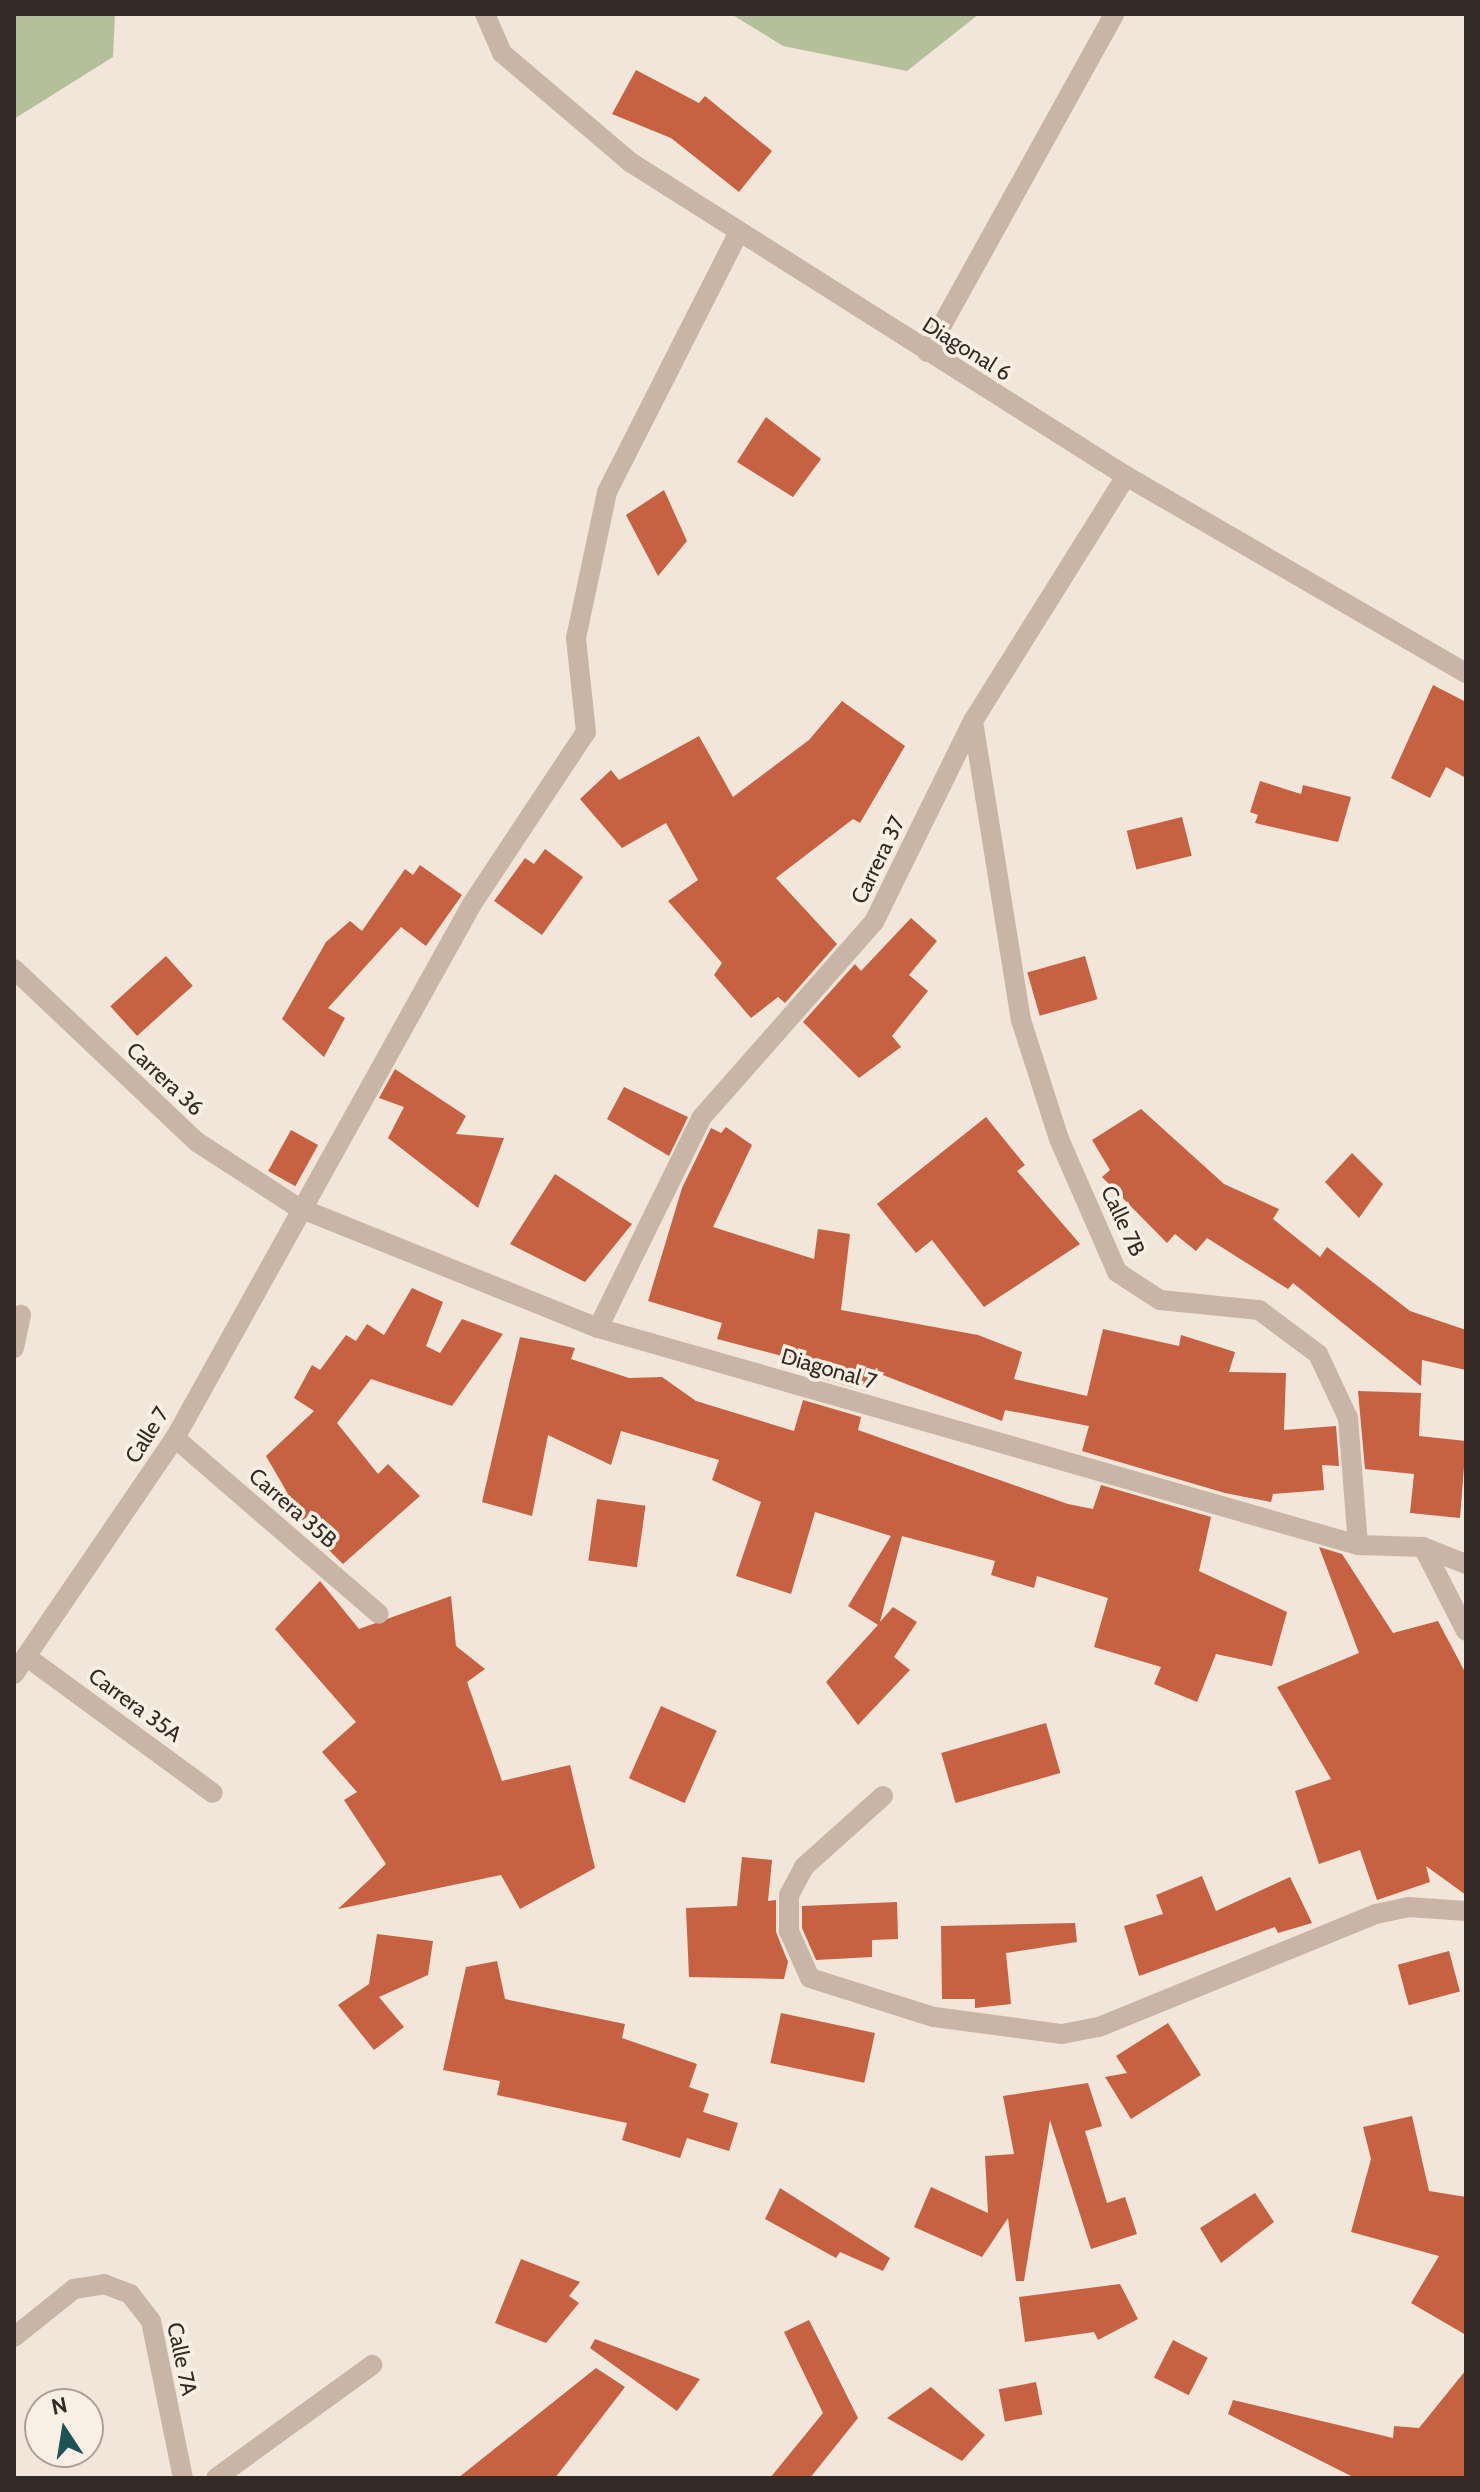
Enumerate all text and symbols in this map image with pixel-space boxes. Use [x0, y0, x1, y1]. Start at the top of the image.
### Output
street label: Diagonal 6 [918, 311, 1016, 387]
street label: Carrera 37 [845, 812, 911, 908]
street label: Carrera 36 [121, 1037, 209, 1121]
street label: Calle 7B [1095, 1182, 1151, 1260]
street label: Diagonal 7 [778, 1343, 880, 1395]
street label: Calle 7 [119, 1402, 175, 1468]
street label: Carrera 35B [243, 1463, 343, 1553]
street label: Carrera 35A [83, 1662, 187, 1748]
street label: Calle 7A [161, 2320, 203, 2398]
north arrow [24, 2388, 104, 2468]
text: N [49, 2391, 70, 2421]

